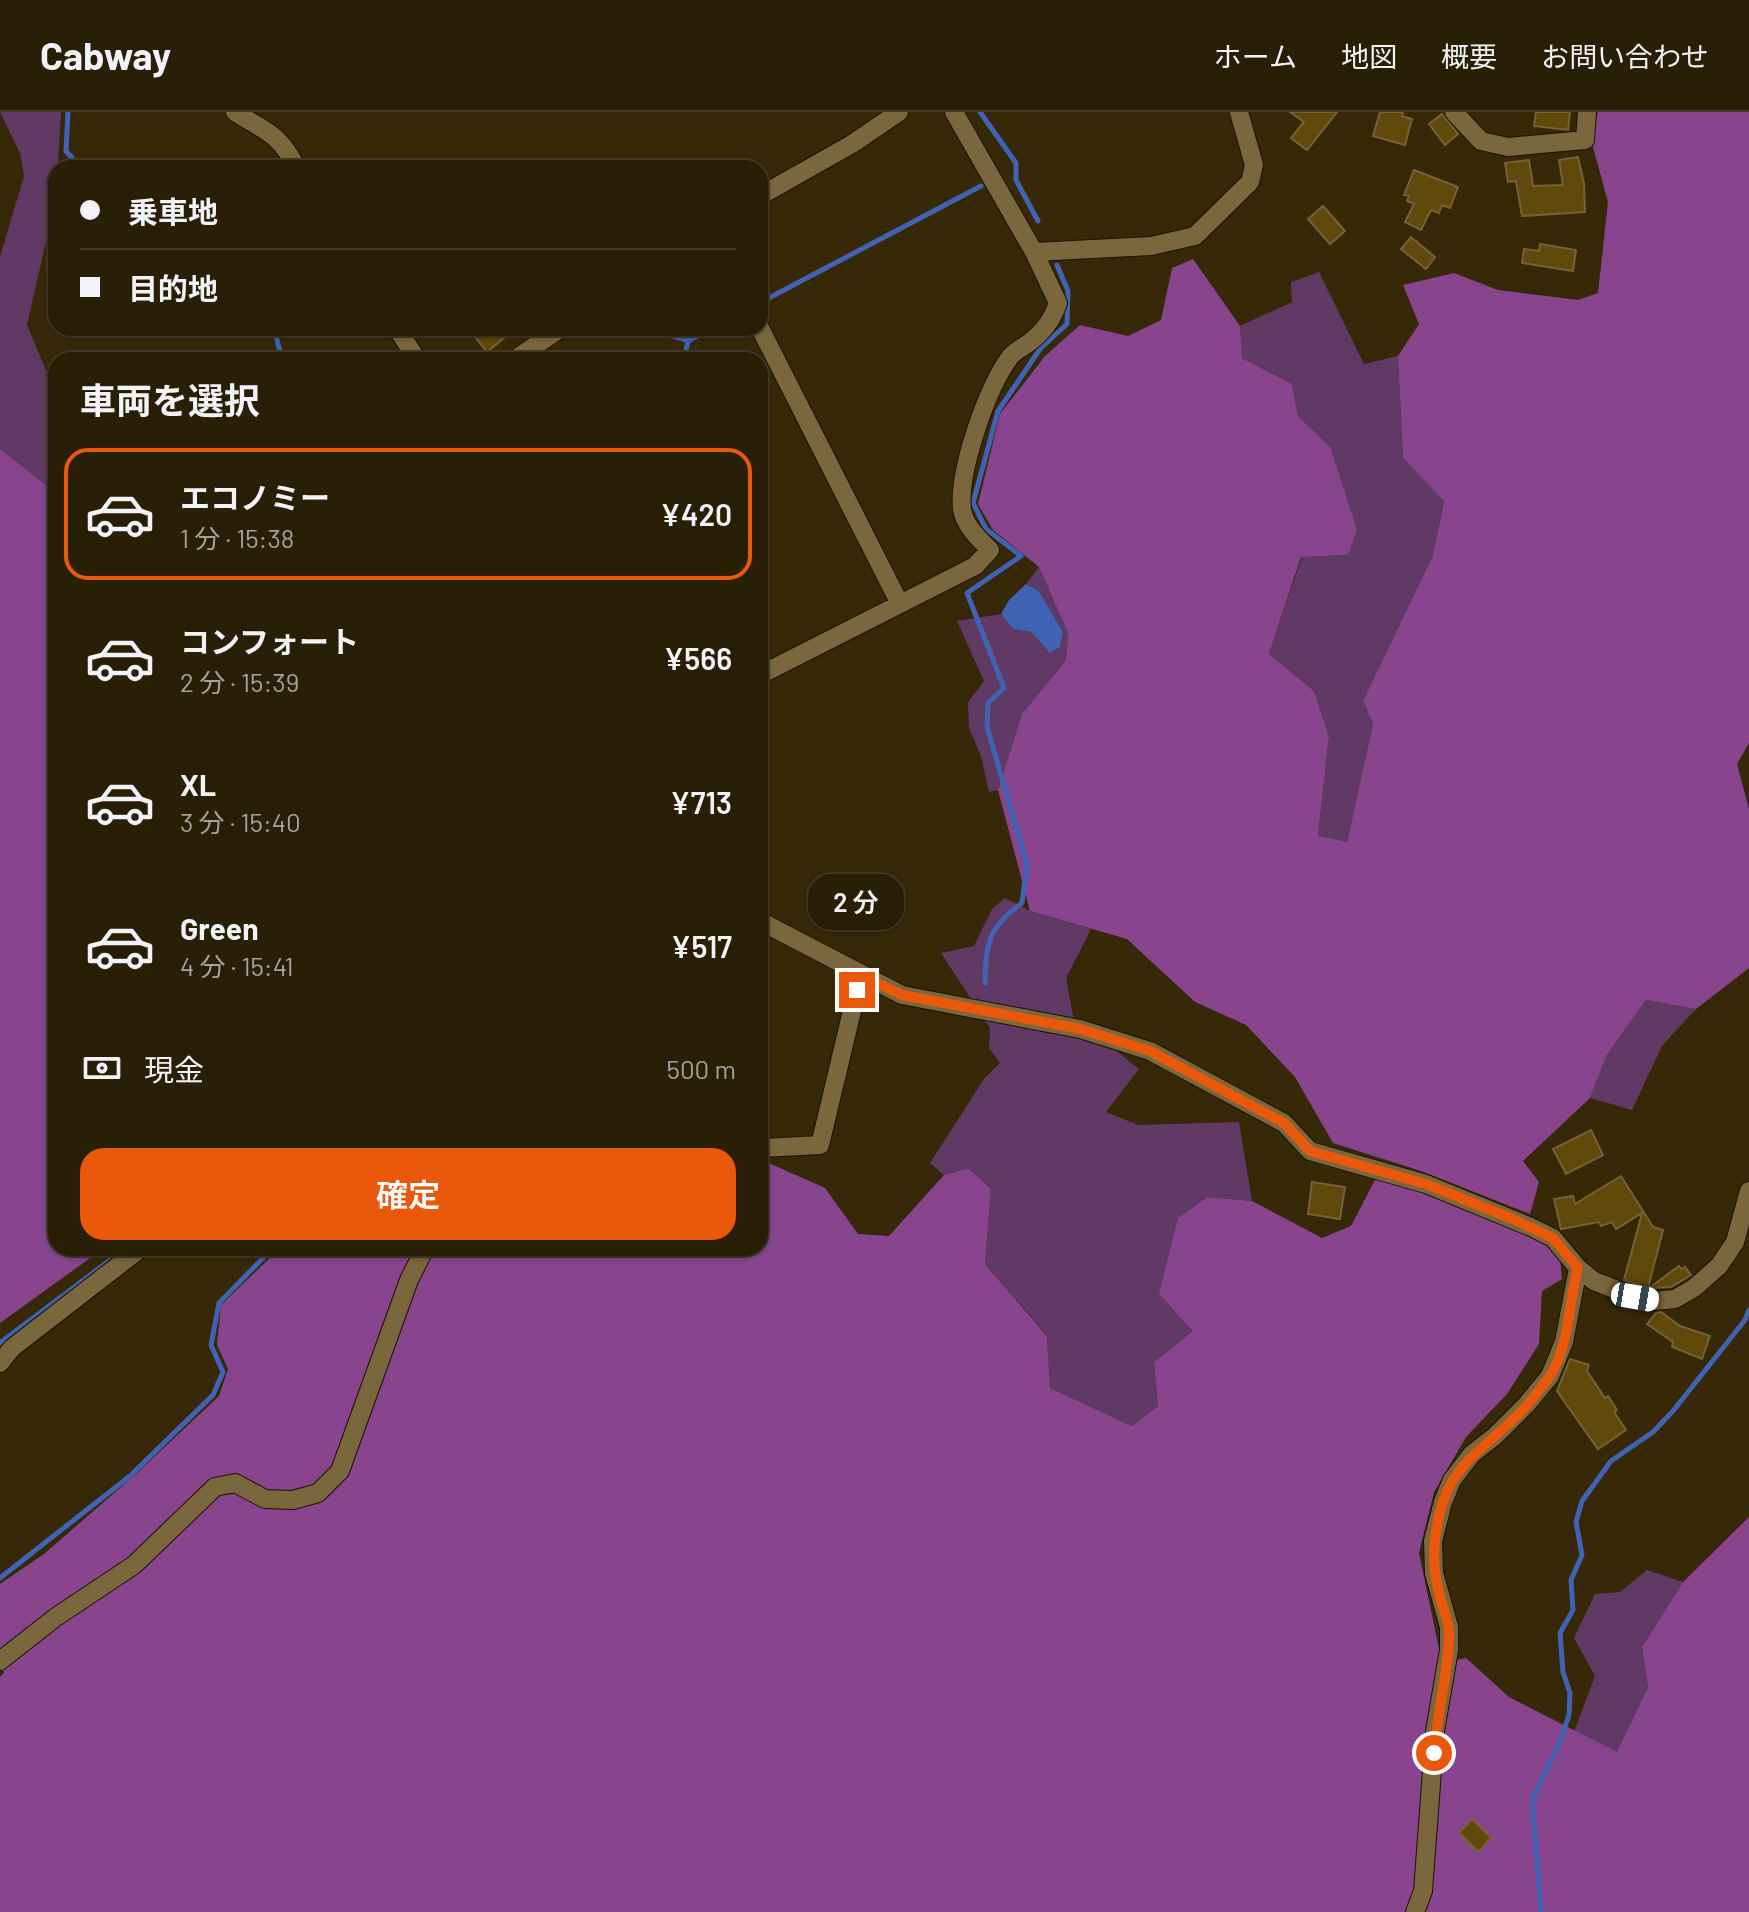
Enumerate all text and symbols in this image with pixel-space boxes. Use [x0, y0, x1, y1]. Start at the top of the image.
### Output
text: Cabway [40, 32, 171, 78]
text: ホーム [1214, 39, 1297, 73]
text: 地図 [1341, 39, 1397, 73]
text: 概要 [1441, 39, 1497, 73]
text: お問い合わせ [1541, 39, 1709, 73]
text: 乗車地 [128, 193, 218, 229]
text: 目的地 [128, 270, 218, 306]
text: 車両を選択 [80, 378, 260, 421]
icon: car [84, 478, 156, 550]
text: エコノミー [180, 479, 330, 515]
text: ¥420 [660, 496, 732, 532]
text: 1 分 · 15:38 [180, 522, 294, 553]
icon: car [84, 622, 156, 694]
text: コンフォート [180, 623, 359, 659]
text: ¥566 [664, 640, 732, 676]
text: 2 分 · 15:39 [180, 666, 299, 697]
icon: car [84, 766, 156, 838]
text: XL [180, 766, 216, 802]
text: ¥713 [670, 784, 732, 820]
text: 3 分 · 15:40 [180, 806, 301, 837]
callout: 2 分 [809, 874, 905, 930]
text: 2 分 [833, 886, 879, 917]
icon: car [84, 910, 156, 982]
text: Green [180, 910, 259, 946]
text: ¥517 [671, 928, 732, 964]
text: 4 分 · 15:41 [180, 950, 294, 981]
route end [839, 972, 875, 1008]
icon: cash [80, 1046, 124, 1090]
text: 現金 [144, 1051, 204, 1087]
text: 500 m [667, 1053, 736, 1084]
button: 確定 [80, 1148, 736, 1240]
car [1609, 1281, 1661, 1313]
route start [1416, 1735, 1452, 1771]

